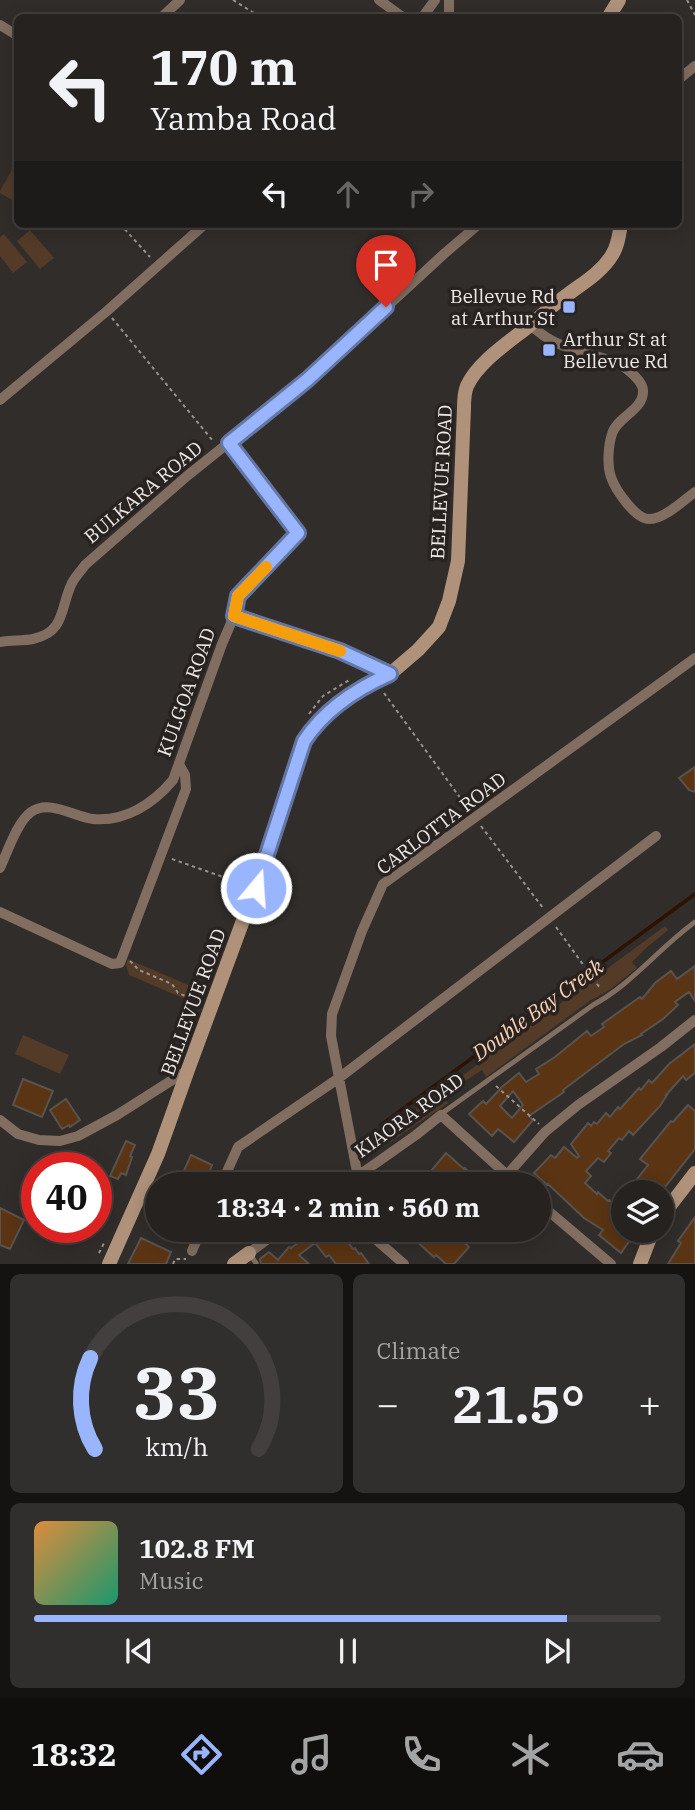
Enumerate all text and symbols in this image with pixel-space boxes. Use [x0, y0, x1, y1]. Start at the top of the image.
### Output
text: 170 m [150, 35, 297, 98]
icon: left [35, 42, 126, 133]
text: Yamba Road [150, 97, 337, 139]
icon: left [256, 175, 294, 213]
icon: ahead [329, 175, 367, 213]
icon: right [402, 175, 440, 213]
pin [356, 235, 416, 307]
icon: arrive [367, 246, 405, 284]
place label: Bellevue Rd at Arthur St [450, 284, 555, 330]
marker: Bellevue Rd at Arthur St [561, 299, 577, 315]
place label: Arthur St at Bellevue Rd [563, 327, 668, 373]
marker: Arthur St at Bellevue Rd [541, 342, 557, 358]
street label: BELLEVUE ROAD [425, 404, 457, 560]
street label: BULKARA ROAD [79, 436, 207, 548]
street label: KULGOA ROAD [152, 624, 220, 760]
street label: CARLOTTA ROAD [371, 766, 511, 880]
position arrow [219, 851, 293, 925]
street label: BELLEVUE ROAD [155, 925, 231, 1079]
water label: Double Bay Creek [465, 951, 609, 1067]
street label: KIAORA ROAD [350, 1067, 468, 1163]
speed limit sign: 40 [21, 1152, 112, 1243]
map controls [611, 1180, 674, 1243]
button: layers [611, 1180, 674, 1243]
text: 18:34 · 2 min · 560 m [216, 1190, 480, 1224]
text: Climate [377, 1335, 460, 1365]
text: 33 [133, 1345, 220, 1440]
text: 21.5° [452, 1370, 585, 1437]
text: − [377, 1379, 399, 1428]
text: + [638, 1379, 661, 1428]
text: km/h [145, 1430, 208, 1463]
text: 102.8 FM [139, 1531, 255, 1565]
text: Music [139, 1565, 204, 1595]
icon: previous [120, 1632, 158, 1670]
icon: pause [329, 1632, 367, 1670]
icon: next [538, 1632, 576, 1670]
icon: directions [177, 1730, 226, 1779]
icon: music [287, 1730, 336, 1779]
icon: phone [397, 1730, 446, 1779]
icon: climate [506, 1730, 555, 1779]
icon: car [616, 1730, 665, 1779]
text: 18:32 [30, 1733, 117, 1775]

